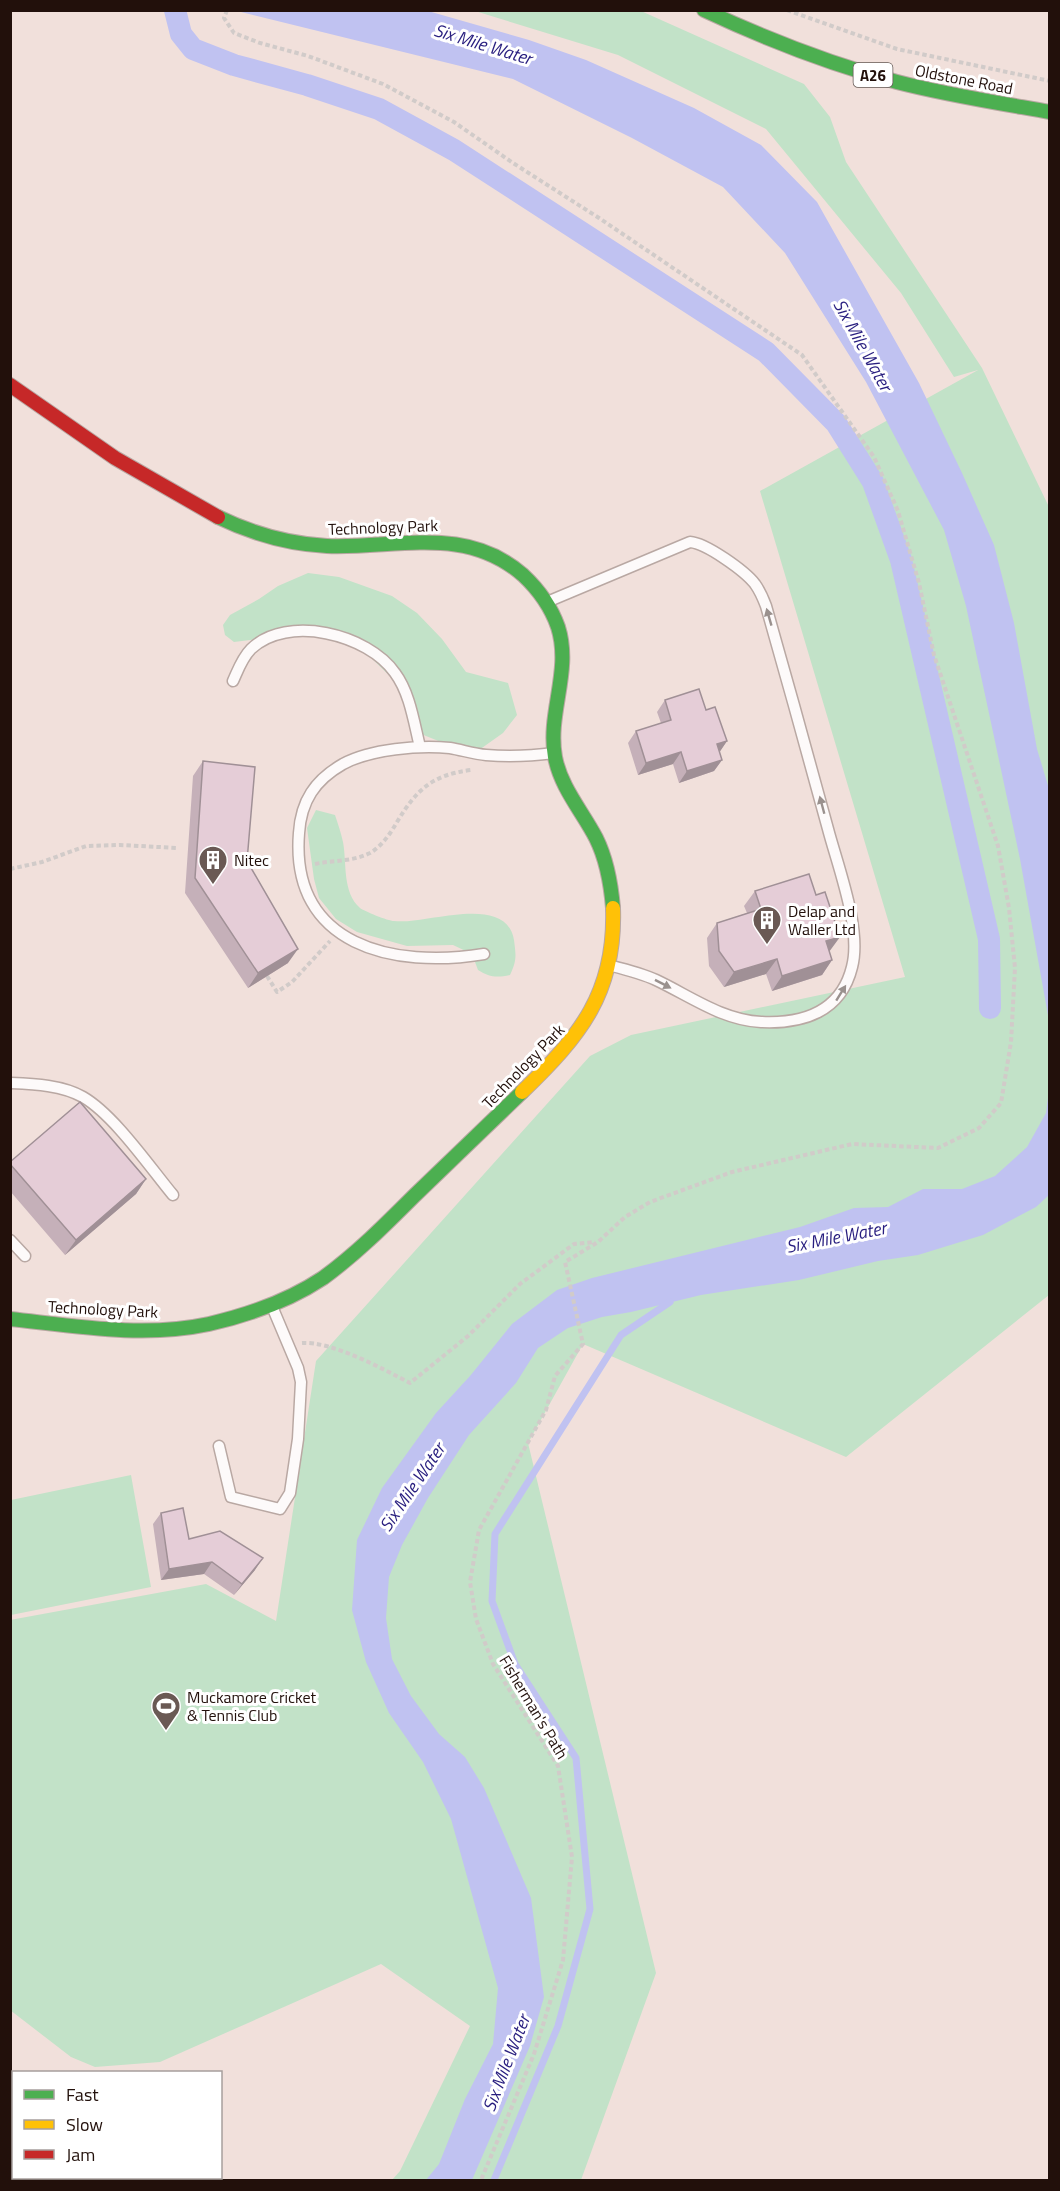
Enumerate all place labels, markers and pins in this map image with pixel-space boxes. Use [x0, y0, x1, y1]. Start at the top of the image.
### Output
building icon: Nitec [197, 844, 229, 886]
place label: Nitec [234, 848, 269, 872]
place label: Delap and Waller Ltd [788, 899, 856, 941]
building icon: Delap and Waller Ltd [751, 904, 783, 946]
place label: Muckamore Cricket & Tennis Club [187, 1685, 316, 1727]
sports icon: Muckamore Cricket & Tennis Club [150, 1690, 182, 1732]

